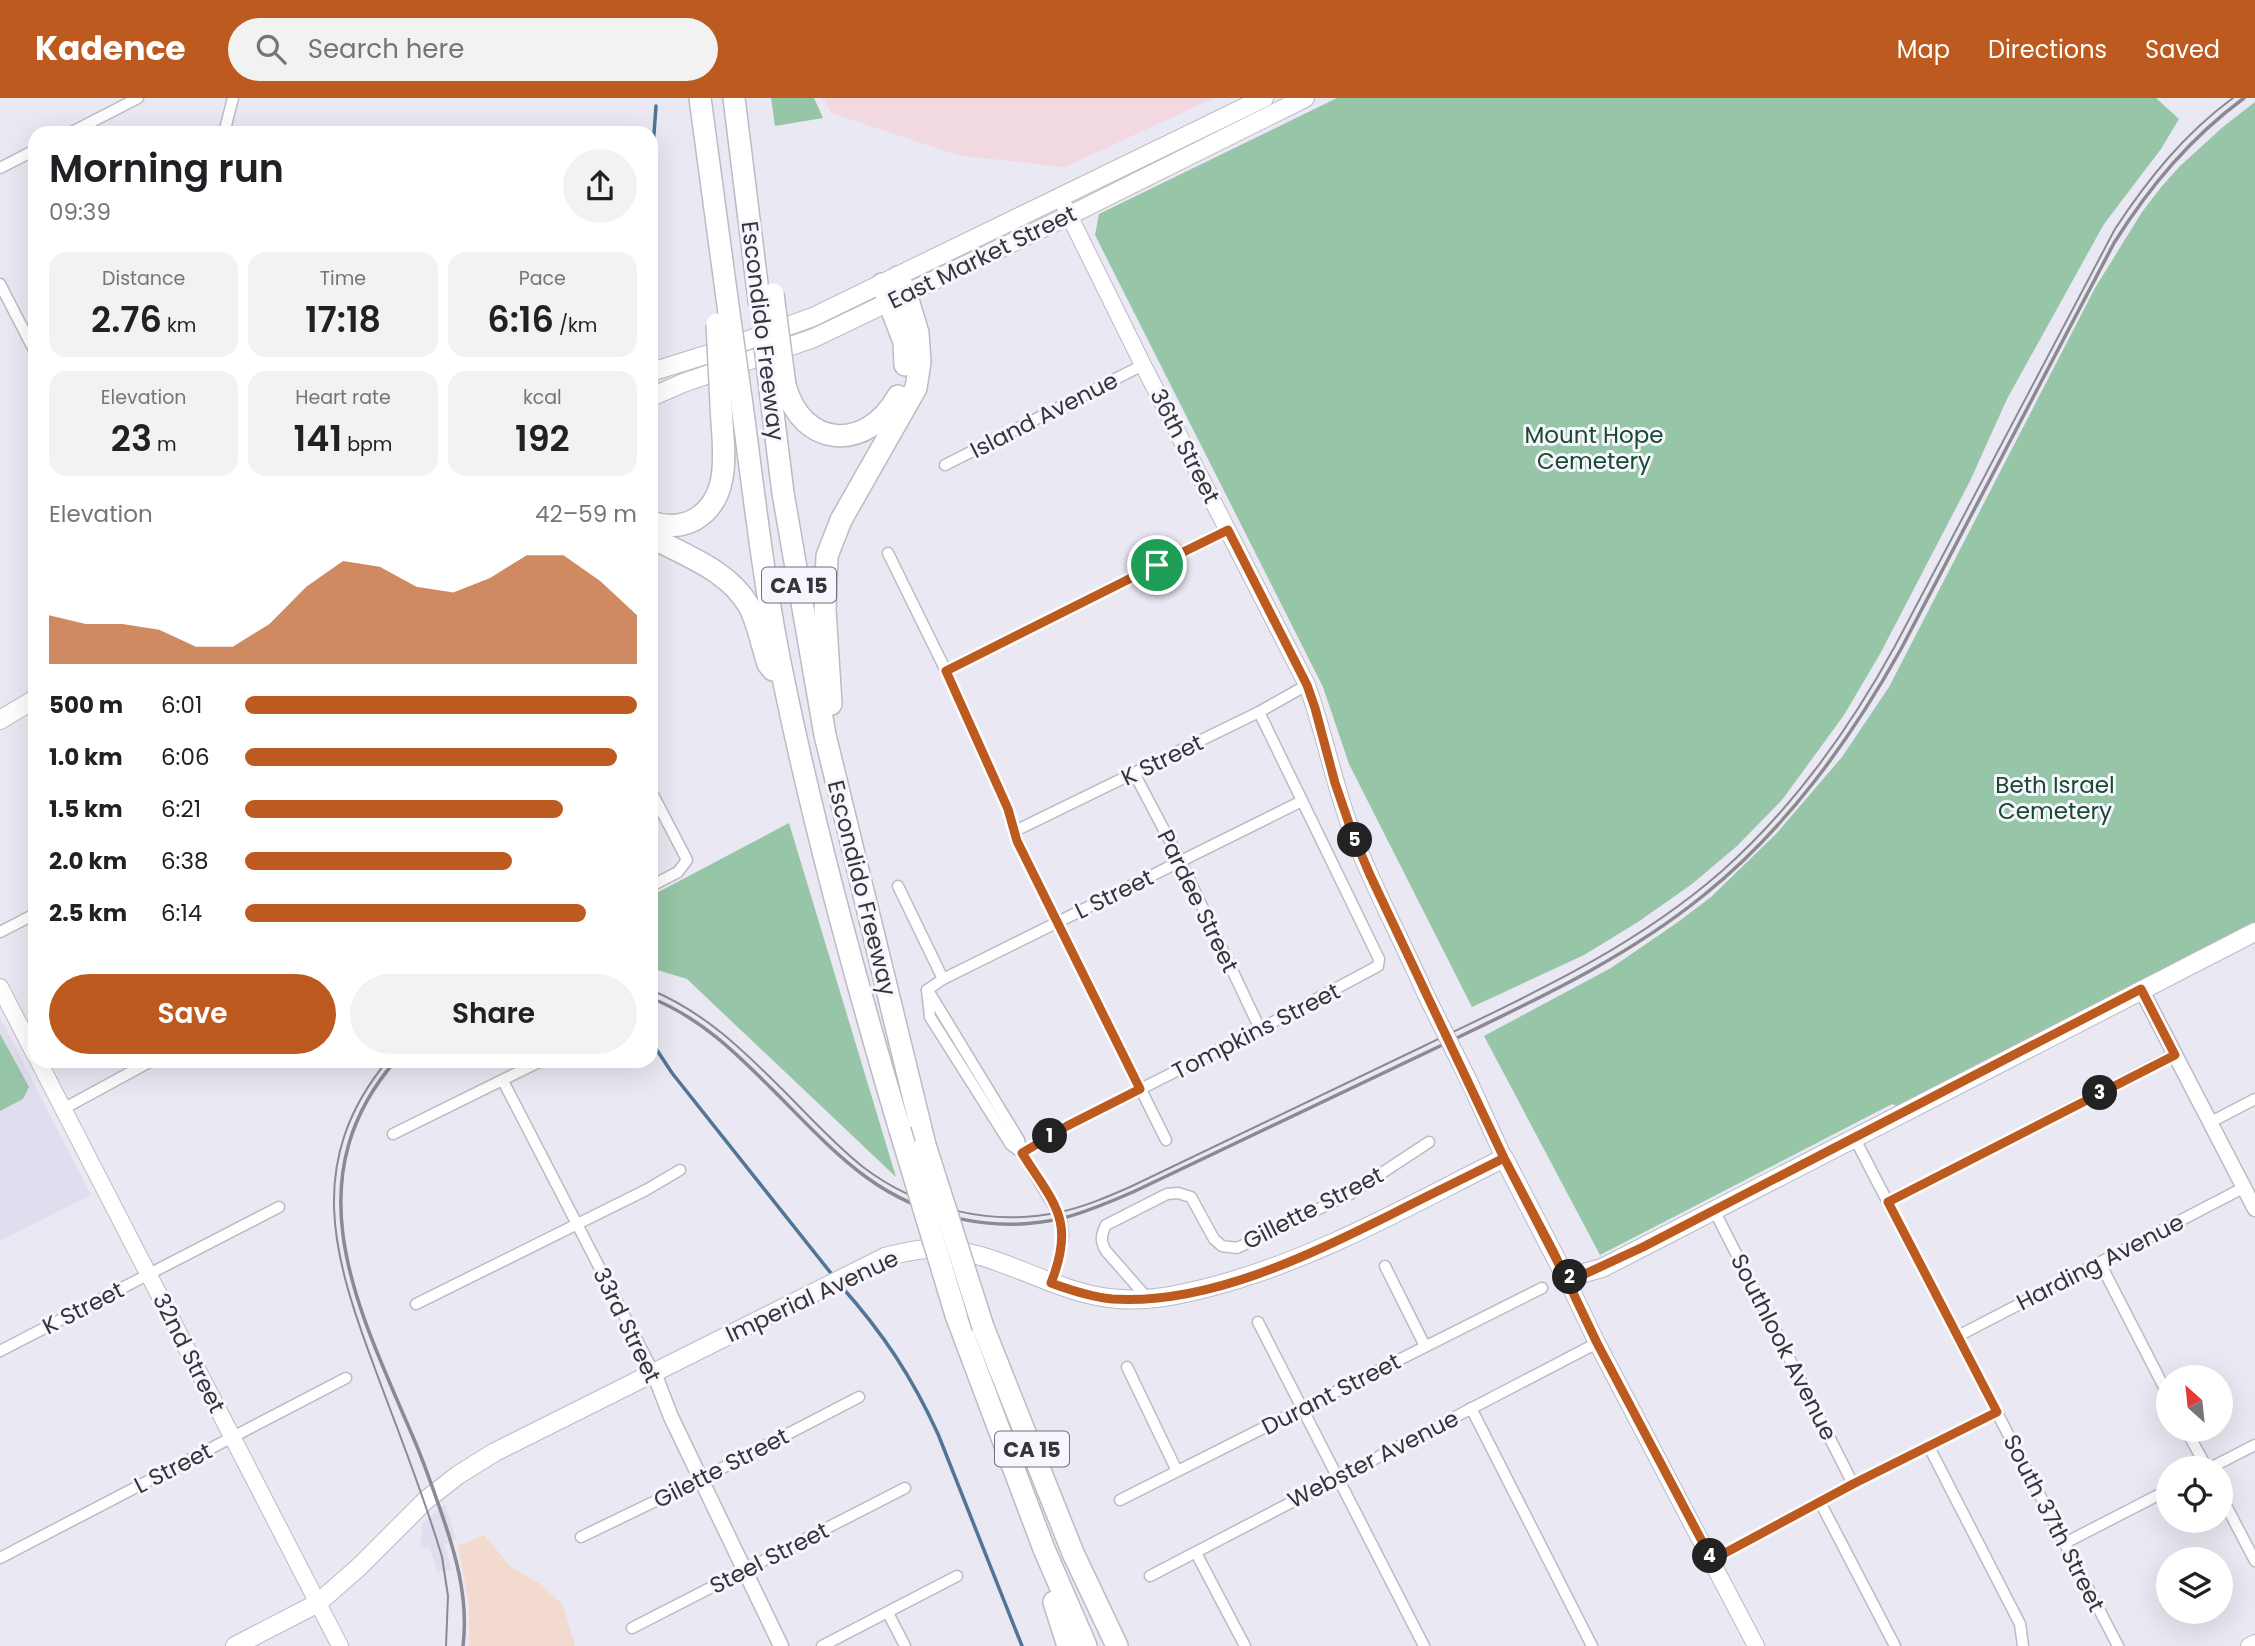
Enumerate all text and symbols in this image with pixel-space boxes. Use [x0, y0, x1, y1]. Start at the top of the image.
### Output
search box [228, 18, 718, 81]
text: Kadence [35, 25, 186, 72]
icon: search [252, 30, 290, 68]
text: Search here [308, 31, 464, 67]
text: Map [1897, 33, 1950, 66]
text: Directions [1988, 33, 2107, 66]
text: Saved [2145, 33, 2220, 66]
text: Morning run [49, 142, 284, 195]
button: share [563, 149, 637, 223]
text: 09:39 [49, 196, 111, 228]
street label: East Market Street [883, 198, 1081, 316]
street label: Escondido Freeway [734, 219, 792, 443]
text: Distance [102, 265, 185, 292]
text: Time [320, 265, 366, 292]
text: Pace [519, 265, 566, 292]
text: 2.76 [91, 295, 162, 344]
text: 17:18 [305, 295, 381, 344]
text: 6:16 [487, 295, 554, 344]
text: km [162, 312, 196, 339]
text: /km [554, 312, 597, 339]
street label: Island Avenue [965, 364, 1123, 466]
street label: 36th Street [1142, 383, 1228, 509]
text: Elevation [101, 384, 186, 411]
text: Heart rate [295, 384, 391, 411]
text: kcal [523, 384, 562, 411]
text: 23 [111, 414, 152, 463]
text: 141 [294, 414, 342, 463]
text: 192 [515, 414, 570, 463]
park label: Mount Hope Cemetery [1525, 419, 1663, 477]
text: m [152, 431, 177, 458]
text: bpm [342, 431, 392, 458]
text: Elevation [49, 498, 153, 530]
text: 42–59 m [535, 498, 637, 530]
pin [1127, 535, 1187, 595]
icon: arrive [1138, 546, 1176, 584]
road number: CA 15 [762, 568, 836, 602]
text: 500 m [49, 689, 123, 721]
text: 6:01 [161, 689, 202, 721]
street label: K Street [1116, 726, 1208, 794]
text: 1.0 km [49, 741, 123, 773]
text: 6:06 [161, 741, 210, 773]
park label: Beth Israel Cemetery [1995, 769, 2115, 827]
street label: Escondido Freeway [820, 777, 904, 999]
text: 1.5 km [49, 793, 123, 825]
text: 6:21 [161, 793, 201, 825]
pin: 5 [1338, 822, 1372, 858]
street label: Pardee Street [1150, 824, 1246, 978]
text: 5 [1348, 826, 1361, 853]
text: 2.0 km [49, 845, 127, 877]
text: 6:38 [161, 845, 209, 877]
street label: L Street [1069, 861, 1159, 927]
text: 2.5 km [49, 897, 127, 929]
text: 6:14 [161, 897, 202, 929]
button: Save [49, 974, 336, 1054]
button: Share [350, 974, 637, 1054]
street label: Tompkins Street [1167, 975, 1345, 1087]
pin: 3 [2082, 1076, 2118, 1110]
text: 3 [2094, 1079, 2105, 1106]
pin: 1 [1032, 1118, 1068, 1154]
text: 1 [1046, 1122, 1053, 1149]
street label: Gillette Street [1237, 1159, 1389, 1257]
street label: Harding Avenue [2011, 1206, 2189, 1318]
street label: Imperial Avenue [720, 1242, 904, 1350]
street label: Southlook Avenue [1723, 1248, 1845, 1446]
pin: 2 [1552, 1260, 1588, 1294]
street label: 33rd Street [585, 1262, 669, 1388]
text: 2 [1564, 1263, 1575, 1290]
street label: K Street [37, 1274, 129, 1342]
street label: 32nd Street [145, 1288, 233, 1418]
street label: Durant Street [1256, 1345, 1406, 1443]
north arrow [2156, 1365, 2233, 1442]
map controls [2156, 1365, 2233, 1624]
street label: Webster Avenue [1282, 1402, 1464, 1516]
street label: Gilette Street [648, 1420, 794, 1516]
street label: South 37th Street [1996, 1429, 2112, 1617]
road number: CA 15 [995, 1432, 1069, 1466]
street label: L Street [129, 1435, 217, 1501]
button: locate [2156, 1456, 2233, 1533]
street label: Steel Street [704, 1514, 834, 1602]
pin: 4 [1692, 1538, 1728, 1574]
text: 4 [1703, 1542, 1716, 1569]
button: layers [2156, 1547, 2233, 1624]

